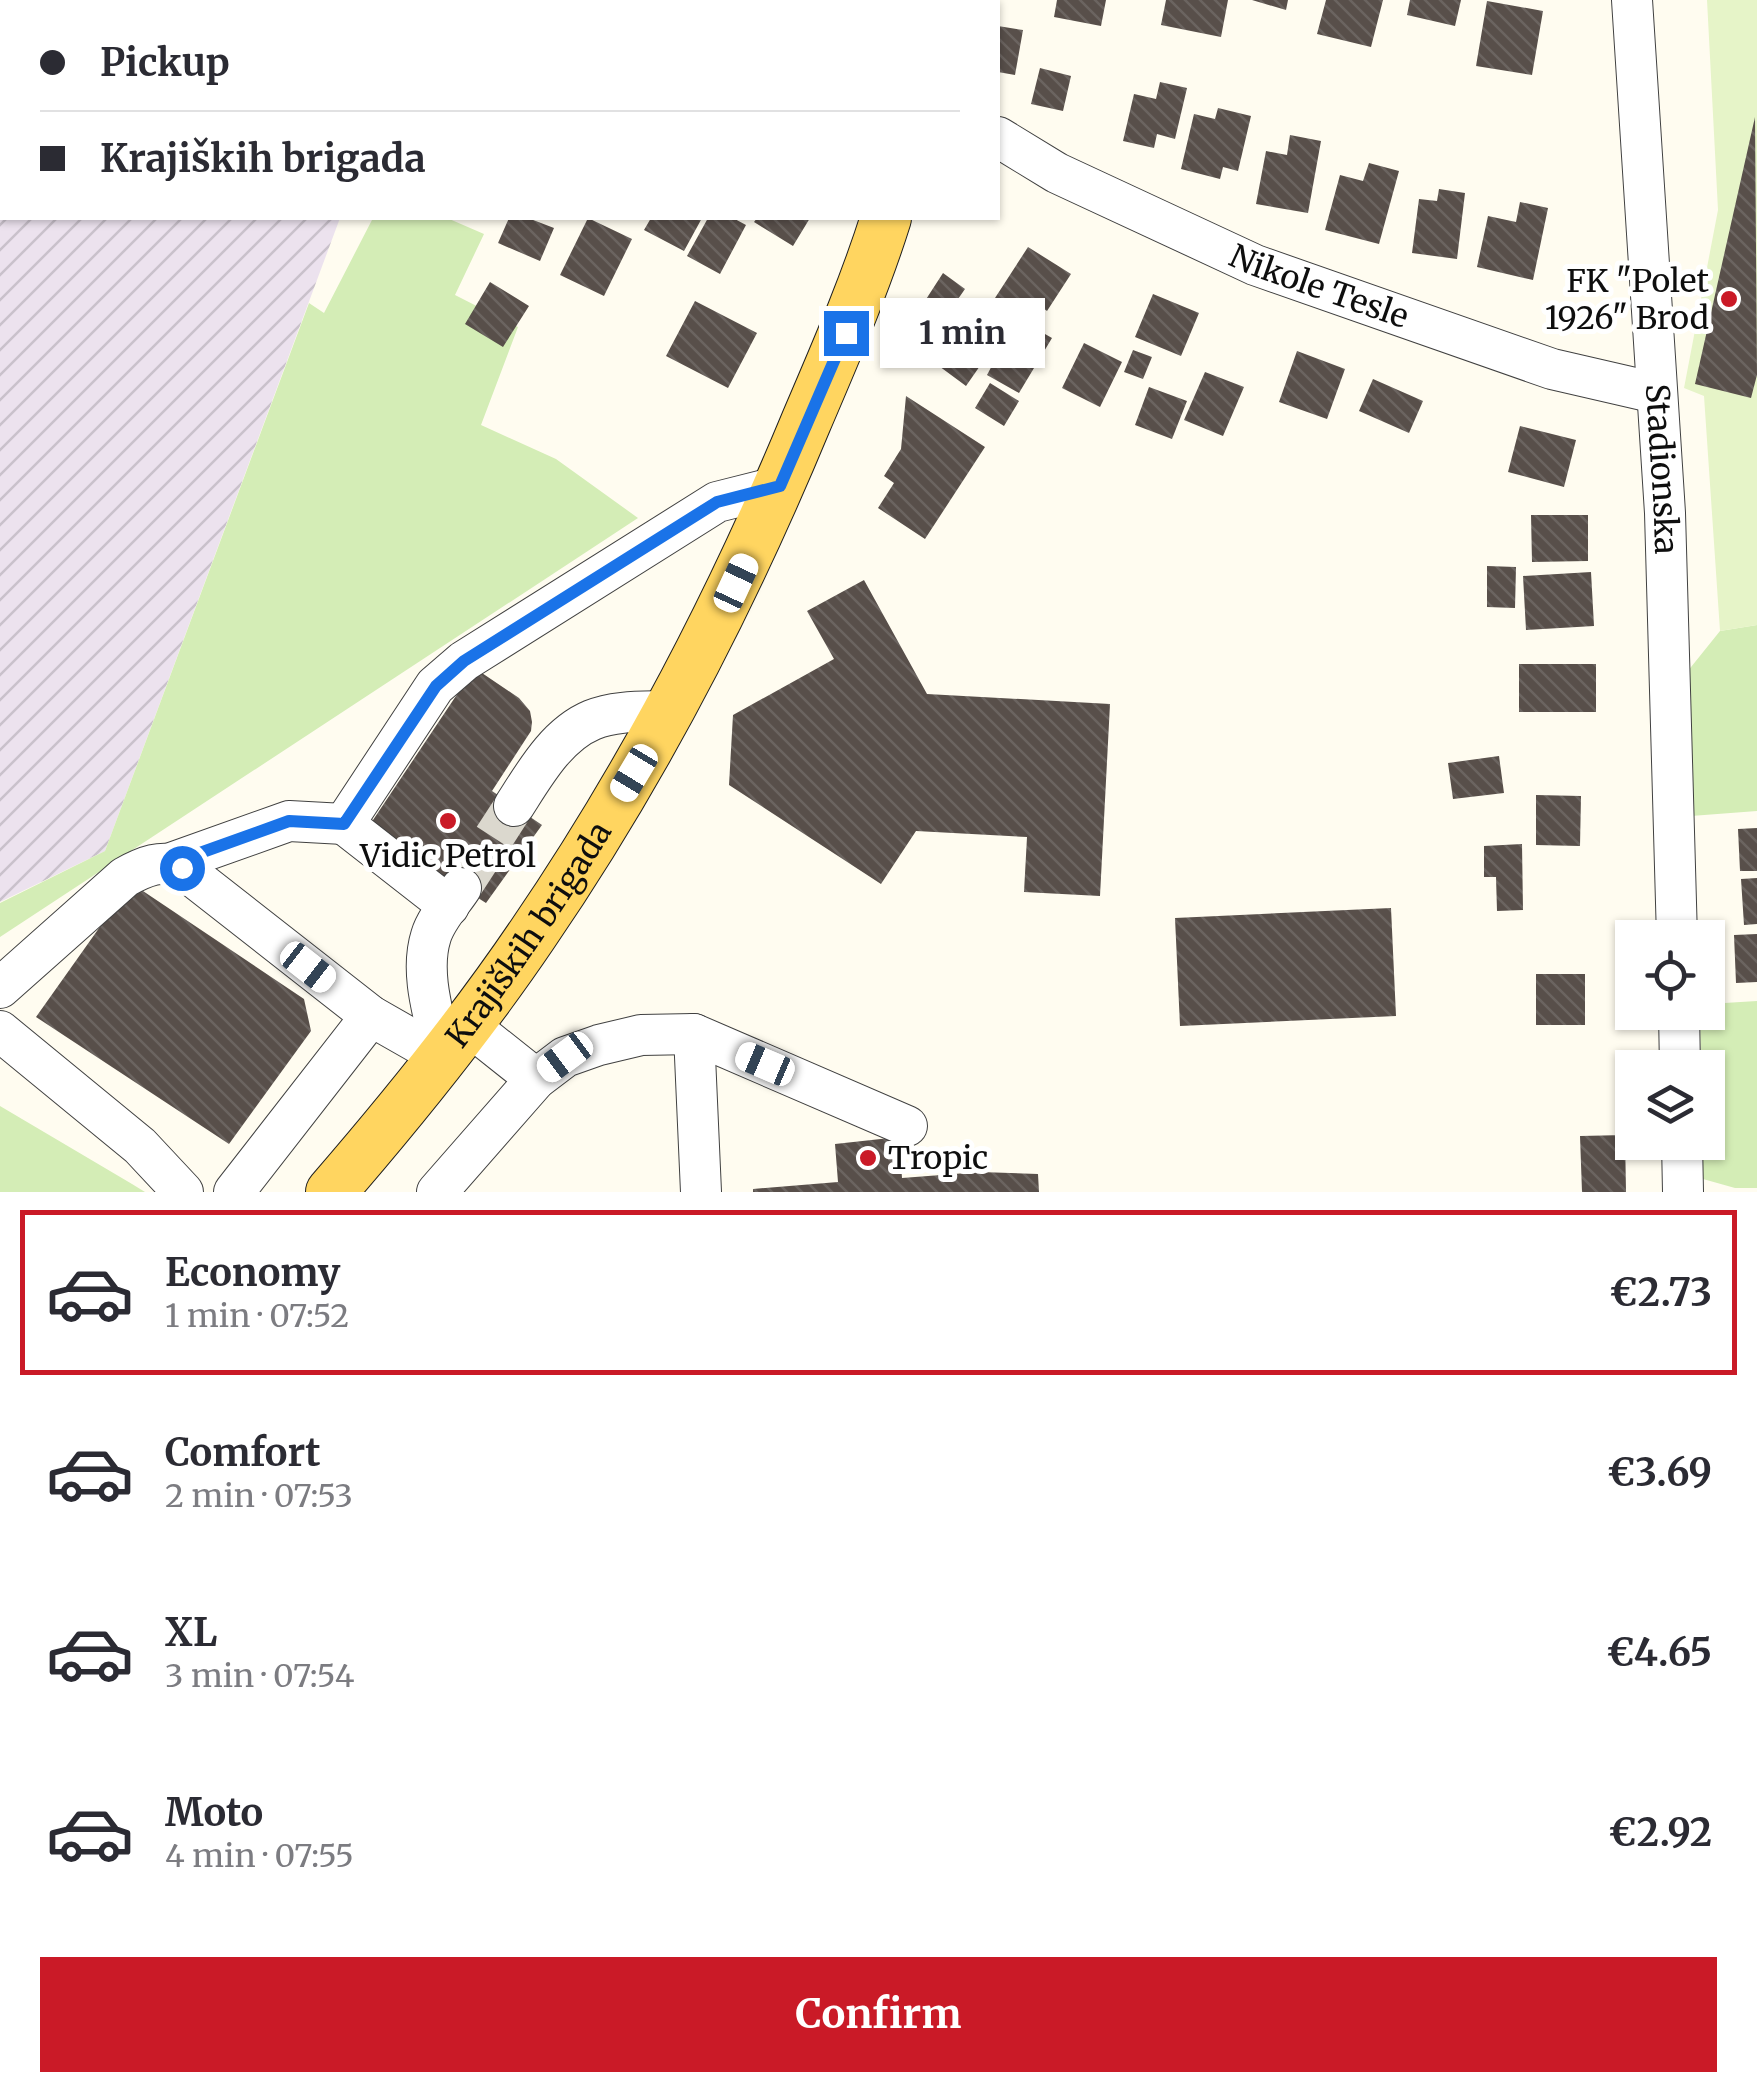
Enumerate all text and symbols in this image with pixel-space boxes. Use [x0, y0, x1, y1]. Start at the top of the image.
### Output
text: Pickup [100, 39, 230, 86]
text: Krajiških brigada [100, 135, 426, 182]
street label: Nikole Tesle [1223, 236, 1414, 337]
place label: FK "Polet 1926" Brod [1545, 261, 1710, 338]
marker: FK "Polet 1926" Brod [1718, 288, 1740, 310]
callout: 1 min [881, 298, 1046, 368]
route end [824, 311, 869, 356]
text: 1 min [919, 313, 1006, 353]
street label: Stadionska [1637, 382, 1686, 555]
car [710, 549, 762, 617]
car [606, 740, 662, 806]
marker: Vidic Petrol [437, 810, 459, 832]
street label: Krajiških brigada [437, 814, 620, 1056]
place label: Vidic Petrol [359, 836, 536, 876]
route start [160, 846, 205, 891]
map controls [1615, 920, 1725, 1160]
button: locate [1615, 920, 1725, 1030]
car [275, 937, 341, 997]
car [532, 1027, 598, 1087]
car [732, 1038, 798, 1090]
button: layers [1615, 1050, 1725, 1160]
place label: Tropic [888, 1138, 988, 1178]
marker: Tropic [857, 1147, 879, 1169]
icon: car [45, 1248, 135, 1338]
text: Economy [165, 1249, 340, 1296]
text: €2.73 [1609, 1269, 1712, 1316]
text: 1 min · 07:52 [165, 1296, 349, 1336]
icon: car [45, 1428, 135, 1518]
text: Comfort [165, 1429, 321, 1476]
text: €3.69 [1607, 1449, 1712, 1496]
text: 2 min · 07:53 [165, 1476, 353, 1516]
icon: car [45, 1608, 135, 1698]
text: XL [165, 1609, 217, 1656]
text: €4.65 [1606, 1629, 1712, 1676]
text: 3 min · 07:54 [165, 1656, 354, 1696]
icon: car [45, 1788, 135, 1878]
text: Moto [165, 1789, 263, 1836]
text: €2.92 [1608, 1809, 1712, 1856]
text: 4 min · 07:55 [165, 1836, 354, 1876]
button: Confirm [40, 1957, 1717, 2072]

